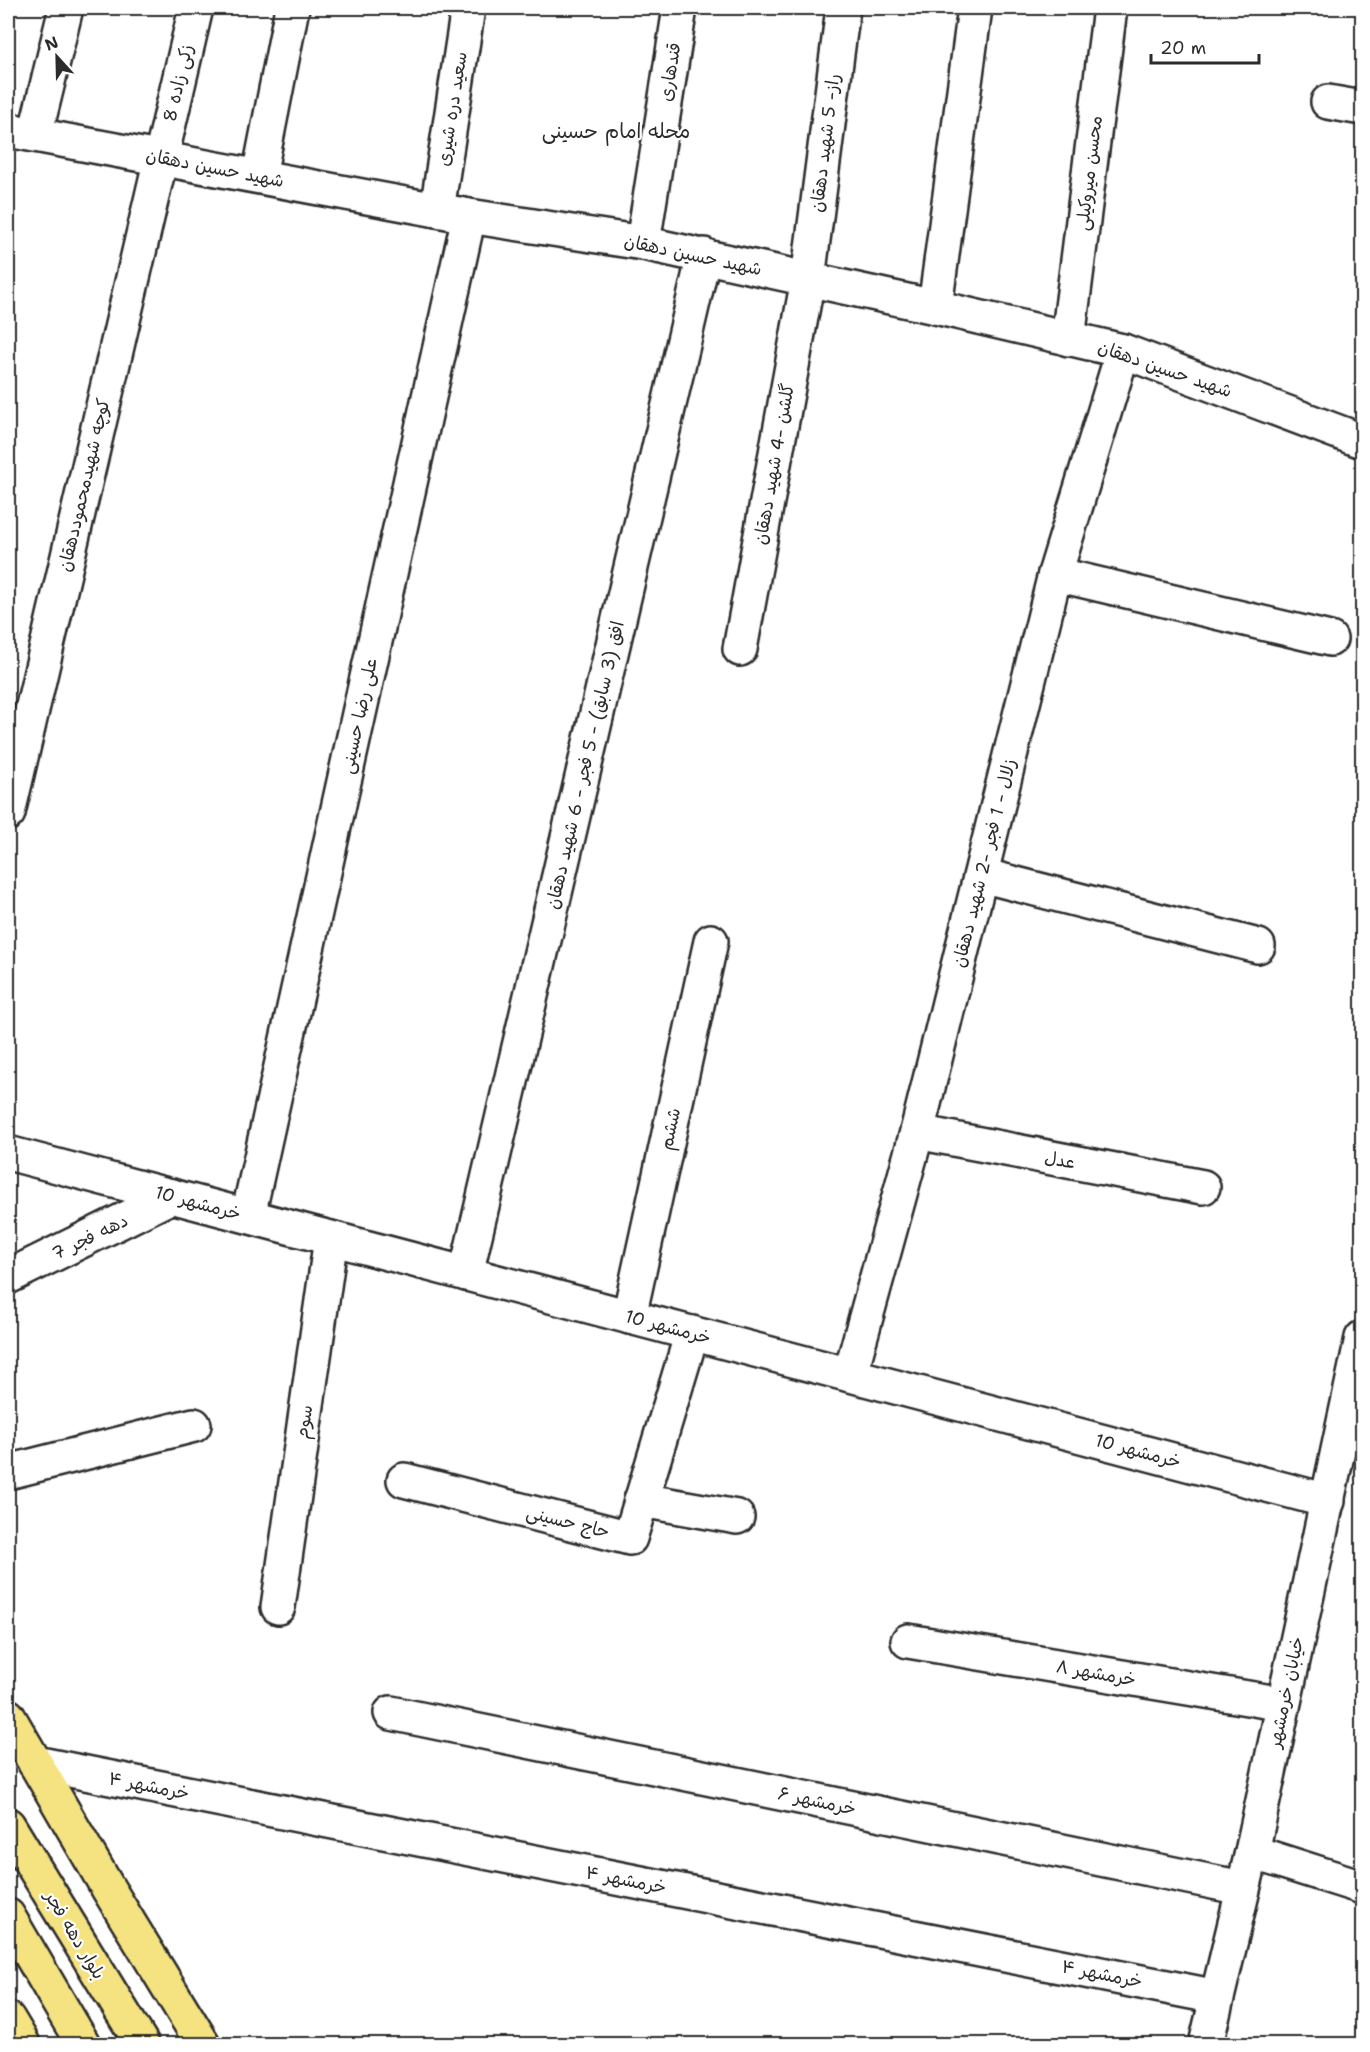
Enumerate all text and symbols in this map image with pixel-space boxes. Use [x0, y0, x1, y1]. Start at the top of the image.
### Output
north arrow [27, 27, 87, 87]
scale bar [1151, 27, 1259, 65]
text: N [42, 31, 61, 56]
text: 20 m [1160, 36, 1206, 60]
street label: قندهاری [653, 41, 687, 103]
street label: زکی زاده 8 [157, 42, 199, 124]
street label: سعید دره شیری [431, 50, 473, 168]
street label: راز- 5 شهید دهقان [805, 72, 845, 214]
street label: محسن میروکیلی [1070, 114, 1108, 232]
district label: محله امام حسینی [542, 118, 690, 146]
street label: شهید حسین دهقان [144, 143, 286, 193]
street label: شهید حسین دهقان [622, 229, 764, 281]
street label: شهید حسین دهقان [1095, 335, 1235, 403]
street label: گلشن -4 شهید دهقان [748, 381, 800, 547]
street label: کوچه شهیدمحموددهقان [52, 396, 116, 574]
street label: افق (3 سابق) - 5 فجر - 6 شهید دهقان [540, 619, 630, 911]
street label: علی رضا حسینی [335, 656, 383, 776]
street label: زلال - 1 فجر -2 شهید دهقان [946, 756, 1022, 970]
street label: ششم [654, 1106, 688, 1153]
street label: عدل [1043, 1145, 1077, 1175]
street label: خرمشهر 10 [152, 1180, 244, 1226]
street label: دهه فجر 7 [48, 1208, 132, 1266]
street label: خرمشهر 10 [622, 1304, 714, 1350]
street label: سوم [290, 1403, 320, 1441]
street label: خرمشهر 10 [1092, 1428, 1184, 1474]
street label: حاج حسینی [524, 1500, 612, 1544]
street label: خیابان خرمشهر [1262, 1634, 1309, 1752]
street label: خرمشهر ۸ [1054, 1654, 1138, 1692]
street label: خرمشهر ۴ [107, 1766, 191, 1806]
street label: خرمشهر ۶ [776, 1781, 858, 1821]
street label: خرمشهر ۴ [584, 1860, 668, 1900]
street label: بلوار دهه فجر [38, 1884, 111, 1984]
street label: خرمشهر ۴ [1060, 1954, 1144, 1994]

